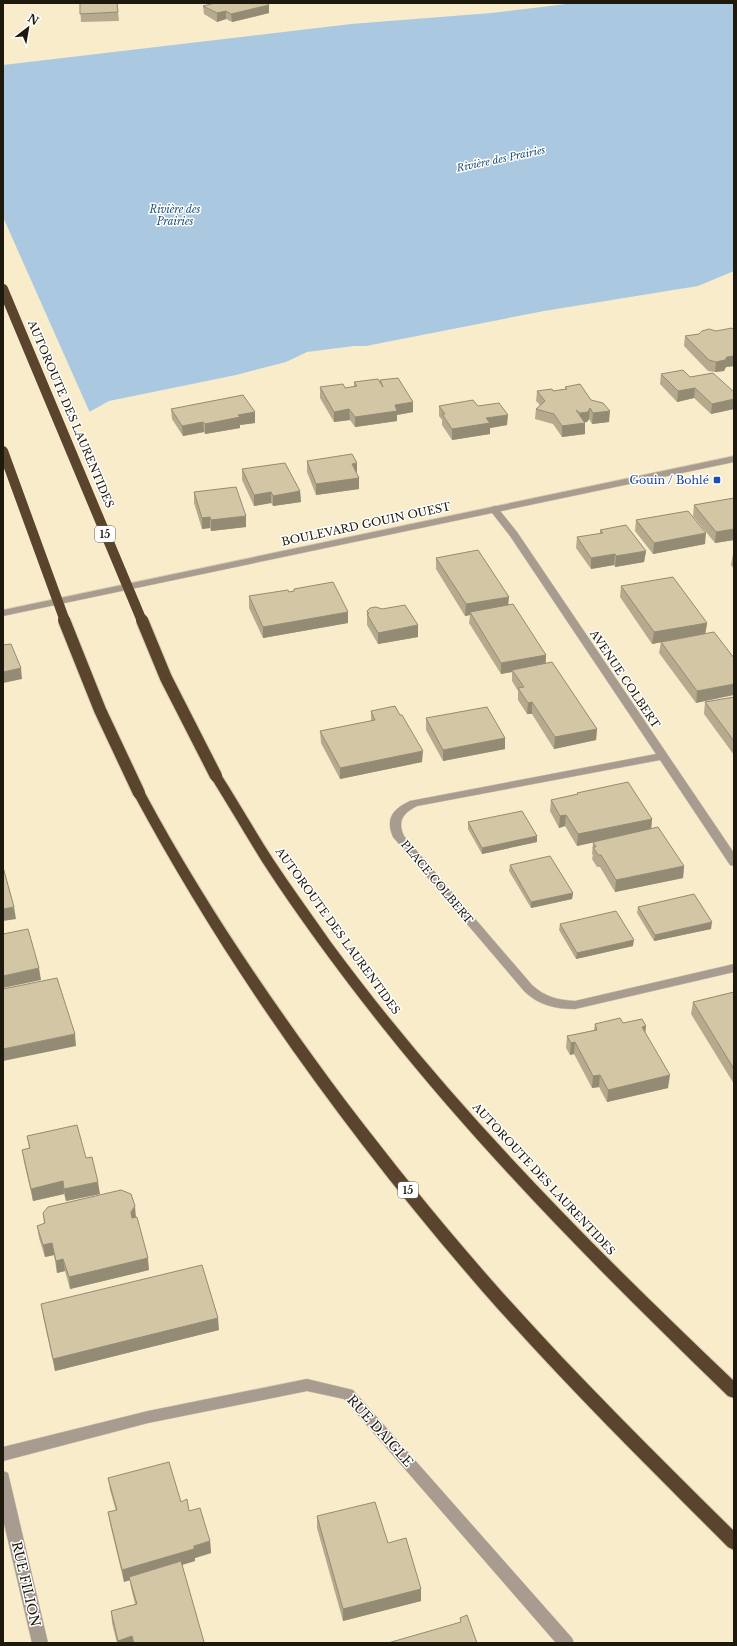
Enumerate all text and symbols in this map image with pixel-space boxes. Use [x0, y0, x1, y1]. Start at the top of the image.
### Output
north arrow [8, 8, 48, 48]
text: N [25, 11, 42, 28]
water label: Rivière des Prairies [455, 143, 547, 175]
water label: Rivière des Prairies [149, 203, 201, 228]
street label: AUTOROUTE DES LAURENTIDES [25, 317, 117, 510]
place label: Gouin / Bohlé [630, 473, 709, 487]
marker: Gouin / Bohlé [712, 475, 722, 485]
street label: BOULEVARD GOUIN OUEST [280, 499, 452, 549]
road number: 15 [95, 526, 115, 542]
street label: AVENUE COLBERT [586, 626, 663, 731]
street label: PLACE COLBERT [398, 837, 476, 927]
street label: AUTOROUTE DES LAURENTIDES [272, 844, 403, 1017]
street label: AUTOROUTE DES LAURENTIDES [469, 1099, 618, 1258]
road number: 15 [398, 1182, 418, 1198]
street label: RUE DAIGLE [343, 1392, 417, 1470]
street label: RUE FILION [8, 1540, 44, 1629]

